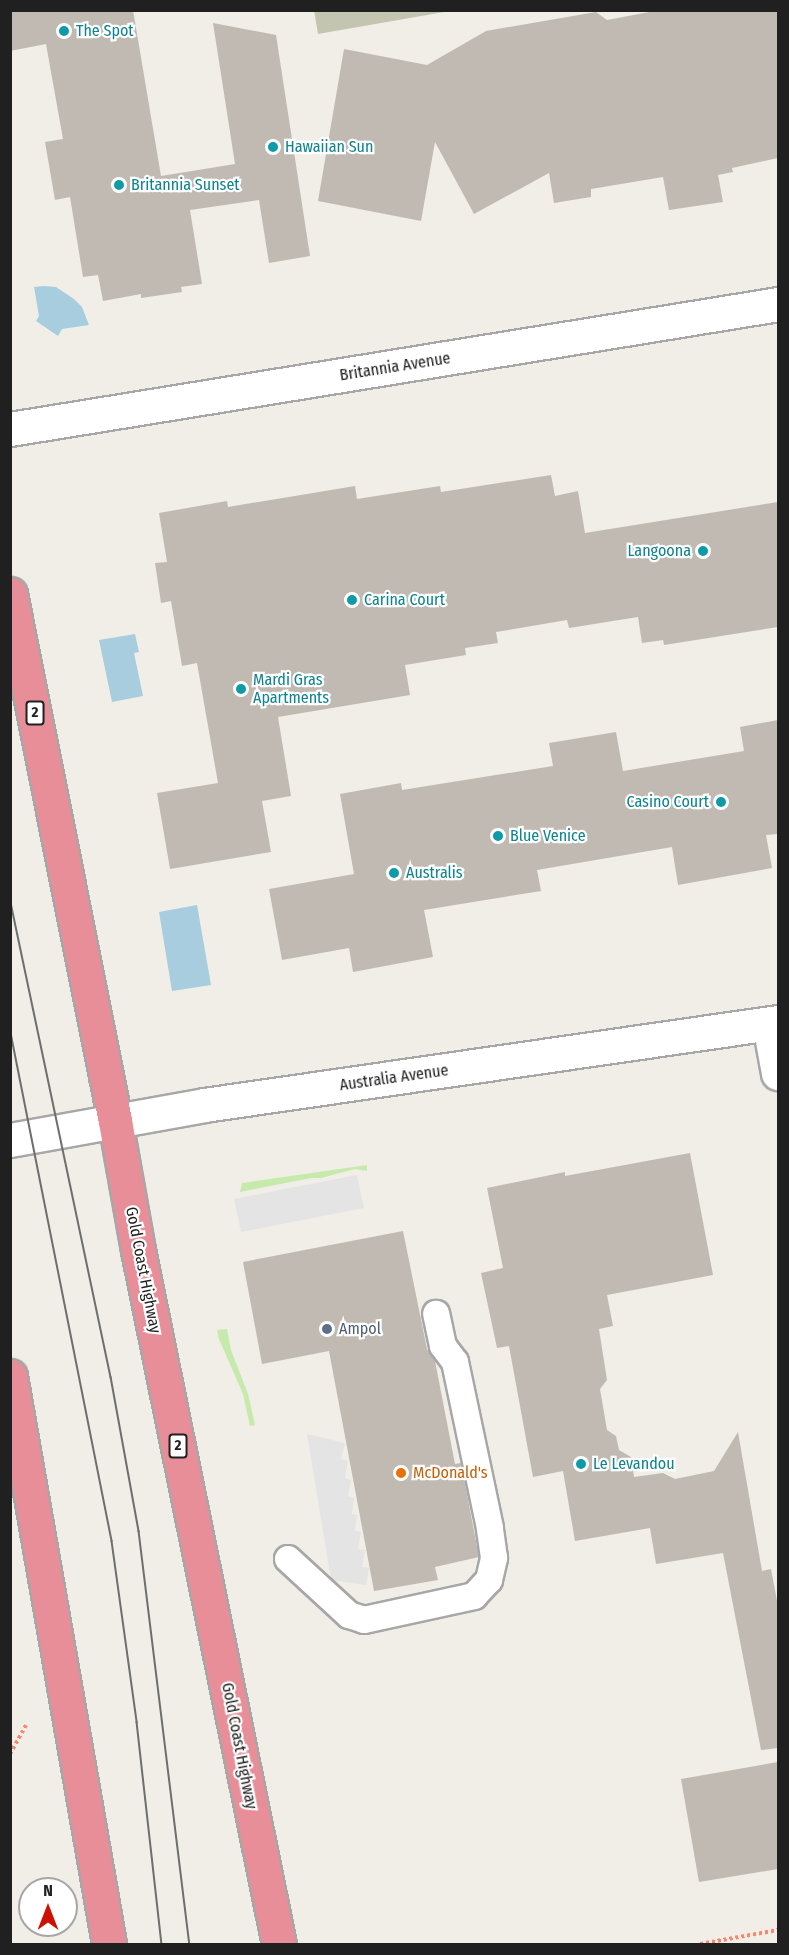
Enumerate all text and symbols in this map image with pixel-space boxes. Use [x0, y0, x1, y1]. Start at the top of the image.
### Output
place label: The Spot [76, 21, 134, 41]
marker: The Spot [57, 24, 71, 38]
place label: Hawaiian Sun [285, 137, 373, 157]
marker: Hawaiian Sun [266, 140, 280, 154]
place label: Britannia Sunset [131, 175, 240, 195]
marker: Britannia Sunset [112, 178, 126, 192]
street label: Britannia Avenue [338, 349, 452, 385]
place label: Langoona [627, 541, 691, 561]
marker: Langoona [696, 544, 710, 558]
place label: Carina Court [364, 590, 445, 610]
marker: Carina Court [345, 593, 359, 607]
place label: Mardi Gras Apartments [253, 670, 329, 708]
marker: Mardi Gras Apartments [234, 682, 248, 696]
road number: 2 [24, 701, 46, 725]
place label: Casino Court [626, 792, 709, 812]
marker: Casino Court [714, 795, 728, 809]
place label: Blue Venice [510, 826, 586, 846]
marker: Blue Venice [491, 829, 505, 843]
place label: Australis [406, 863, 463, 883]
marker: Australis [387, 866, 401, 880]
street label: Australia Avenue [338, 1061, 450, 1095]
street label: Gold Coast Highway [121, 1205, 165, 1335]
place label: Ampol [339, 1319, 381, 1339]
marker: Ampol [320, 1322, 334, 1336]
road number: 2 [168, 1434, 188, 1458]
place label: Le Levandou [593, 1454, 675, 1474]
marker: Le Levandou [574, 1457, 588, 1471]
place label: McDonald's [413, 1463, 488, 1483]
marker: McDonald's [394, 1466, 408, 1480]
street label: Gold Coast Highway [217, 1681, 261, 1811]
north arrow [18, 1877, 78, 1937]
text: N [43, 1881, 53, 1900]

